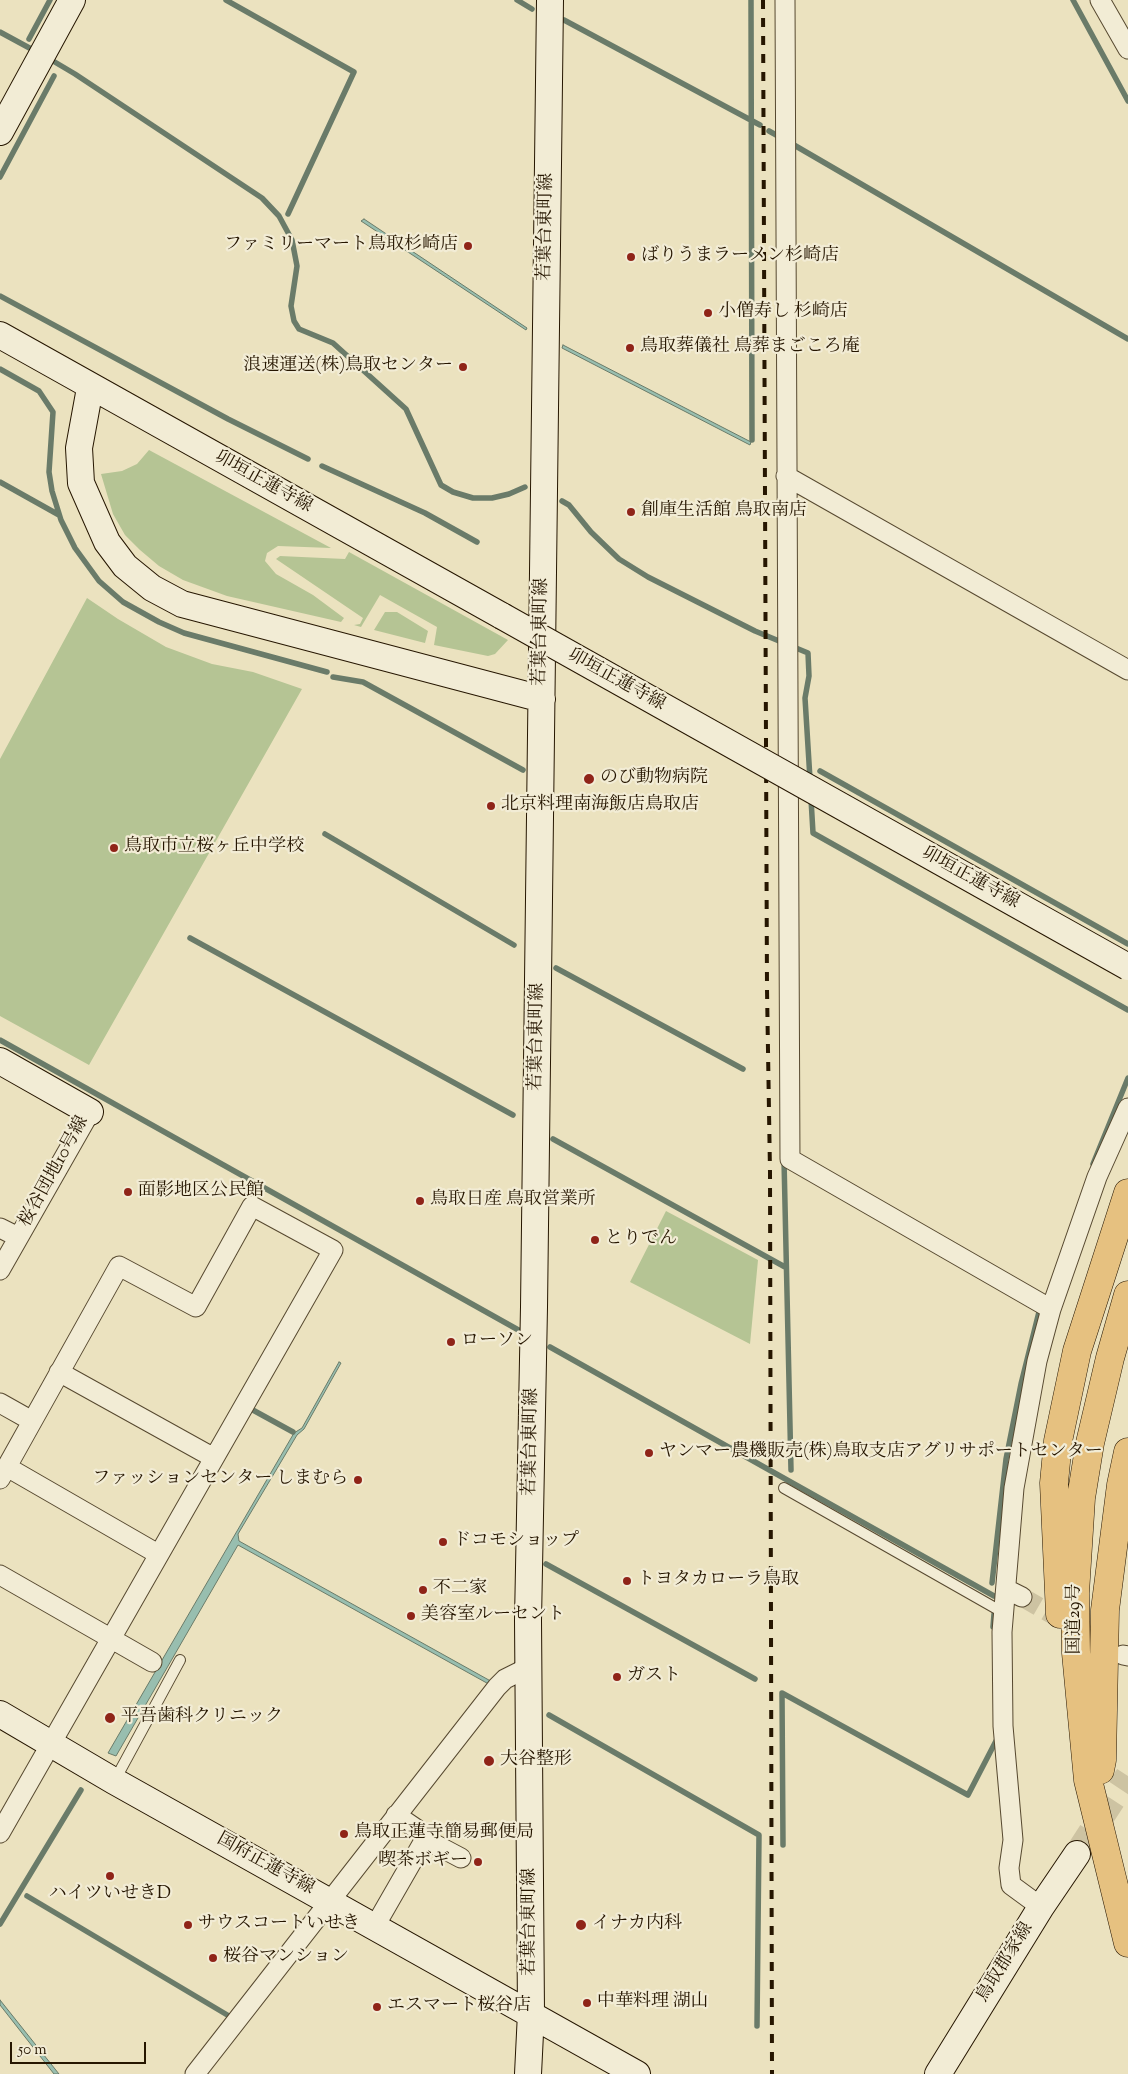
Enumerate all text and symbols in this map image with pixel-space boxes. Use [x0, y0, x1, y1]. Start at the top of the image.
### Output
street label: 若葉台東町線 [535, 173, 559, 281]
place label: ファミリーマート鳥取杉崎店 [224, 235, 458, 257]
marker: ファミリーマート鳥取杉崎店 [462, 240, 474, 252]
place label: ばりうまラーメン杉崎店 [641, 246, 839, 268]
marker: ばりうまラーメン杉崎店 [625, 251, 637, 263]
place label: 小僧寿し 杉崎店 [718, 302, 848, 324]
marker: 小僧寿し 杉崎店 [702, 307, 714, 319]
place label: 鳥取葬儀社 鳥葬まごころ庵 [640, 337, 860, 359]
marker: 鳥取葬儀社 鳥葬まごころ庵 [624, 342, 636, 354]
place label: 浪速運送(株)鳥取センター [243, 356, 453, 378]
marker: 浪速運送(株)鳥取センター [457, 361, 469, 373]
street label: 卯垣正蓮寺線 [211, 447, 315, 519]
place label: 創庫生活館 鳥取南店 [641, 501, 807, 523]
marker: 創庫生活館 鳥取南店 [625, 506, 637, 518]
street label: 若葉台東町線 [530, 578, 554, 686]
street label: 卯垣正蓮寺線 [564, 645, 668, 717]
place label: のび動物病院 [600, 768, 708, 790]
marker: のび動物病院 [582, 772, 596, 786]
place label: 北京料理南海飯店鳥取店 [501, 795, 699, 817]
marker: 北京料理南海飯店鳥取店 [485, 800, 497, 812]
place label: 鳥取市立桜ヶ丘中学校 [124, 837, 304, 859]
marker: 鳥取市立桜ヶ丘中学校 [108, 842, 120, 854]
street label: 卯垣正蓮寺線 [918, 843, 1022, 915]
street label: 若葉台東町線 [526, 983, 550, 1091]
street label: 桜谷団地10号線 [16, 1113, 94, 1231]
place label: 面影地区公民館 [138, 1181, 264, 1203]
marker: 面影地区公民館 [122, 1186, 134, 1198]
place label: 鳥取日産 鳥取営業所 [430, 1190, 596, 1212]
marker: 鳥取日産 鳥取営業所 [414, 1195, 426, 1207]
place label: とりでん [605, 1229, 677, 1251]
marker: とりでん [589, 1234, 601, 1246]
place label: ローソン [461, 1331, 533, 1353]
marker: ローソン [445, 1336, 457, 1348]
street label: 若葉台東町線 [520, 1388, 544, 1496]
place label: ヤンマー農機販売(株)鳥取支店アグリサポートセンター [659, 1442, 1103, 1464]
marker: ヤンマー農機販売(株)鳥取支店アグリサポートセンター [643, 1447, 655, 1459]
place label: ファッションセンター しまむら [92, 1469, 348, 1491]
marker: ファッションセンター しまむら [352, 1474, 364, 1486]
place label: ドコモショップ [453, 1531, 579, 1553]
marker: ドコモショップ [437, 1536, 449, 1548]
place label: トヨタカローラ鳥取 [637, 1570, 799, 1592]
marker: トヨタカローラ鳥取 [621, 1575, 633, 1587]
place label: 不二家 [433, 1579, 487, 1601]
street label: 国道29号 [1065, 1583, 1087, 1655]
marker: 不二家 [417, 1584, 429, 1596]
place label: 美容室ルーセント [421, 1605, 565, 1627]
marker: 美容室ルーセント [405, 1610, 417, 1622]
place label: ガスト [627, 1666, 681, 1688]
marker: ガスト [611, 1671, 623, 1683]
place label: 平吾歯科クリニック [121, 1707, 283, 1729]
marker: 平吾歯科クリニック [103, 1711, 117, 1725]
place label: 大谷整形 [500, 1750, 572, 1772]
marker: 大谷整形 [482, 1754, 496, 1768]
place label: 鳥取正蓮寺簡易郵便局 [354, 1823, 534, 1845]
marker: 鳥取正蓮寺簡易郵便局 [338, 1828, 350, 1840]
street label: 国府正蓮寺線 [213, 1829, 317, 1901]
place label: 喫茶ボギー [378, 1851, 468, 1873]
marker: 喫茶ボギー [472, 1856, 484, 1868]
street label: 若葉台東町線 [520, 1868, 542, 1976]
marker: ハイツいせきD [104, 1870, 116, 1882]
place label: ハイツいせきD [49, 1884, 171, 1906]
place label: サウスコートいせき [198, 1914, 360, 1936]
place label: イナカ内科 [592, 1914, 682, 1936]
marker: イナカ内科 [574, 1918, 588, 1932]
marker: サウスコートいせき [182, 1919, 194, 1931]
street label: 鳥取郡家線 [973, 1919, 1039, 2007]
place label: 桜谷マンション [223, 1947, 349, 1969]
marker: 桜谷マンション [207, 1952, 219, 1964]
place label: 中華料理 湖山 [597, 1992, 709, 2014]
place label: エスマート桜谷店 [387, 1996, 531, 2018]
marker: 中華料理 湖山 [581, 1997, 593, 2009]
marker: エスマート桜谷店 [371, 2001, 383, 2013]
scale bar [12, 2032, 149, 2064]
text: 50 m [18, 2040, 47, 2061]

